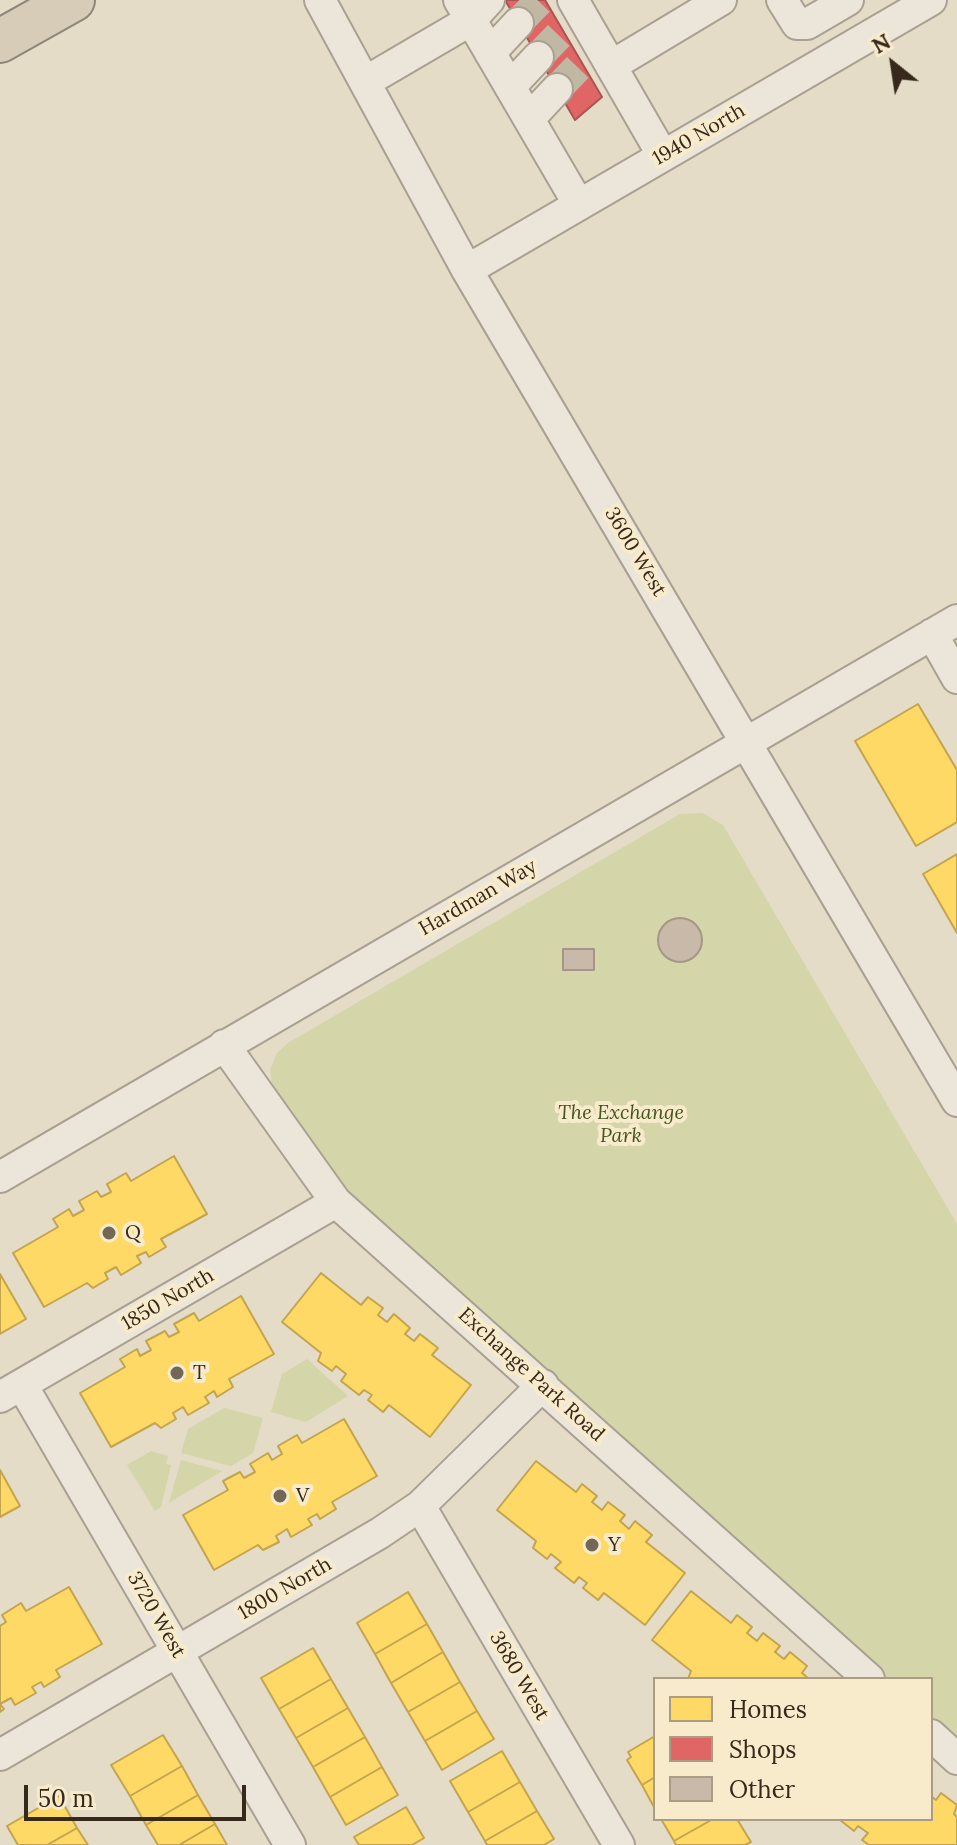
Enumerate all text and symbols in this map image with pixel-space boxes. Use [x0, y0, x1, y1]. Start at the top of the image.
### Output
north arrow [853, 24, 933, 104]
text: N [867, 27, 895, 60]
street label: 1940 North [649, 99, 749, 171]
street label: 3600 West [599, 503, 671, 601]
street label: Hardman Way [415, 855, 541, 941]
park label: The Exchange Park [558, 1101, 684, 1148]
place label: Q [125, 1221, 141, 1245]
marker: Q [100, 1224, 118, 1242]
street label: 1850 North [118, 1264, 218, 1336]
street label: Exchange Park Road [453, 1303, 609, 1447]
place label: T [193, 1361, 206, 1385]
marker: T [168, 1364, 186, 1382]
place label: V [296, 1484, 309, 1508]
marker: V [271, 1487, 289, 1505]
place label: Y [608, 1533, 621, 1557]
marker: Y [583, 1536, 601, 1554]
street label: 1800 North [234, 1553, 336, 1625]
street label: 3720 West [122, 1568, 190, 1662]
street label: 3680 West [484, 1627, 554, 1725]
legend [653, 1677, 933, 1821]
text: Homes [729, 1694, 807, 1725]
text: Shops [729, 1734, 796, 1765]
scale bar [28, 1769, 250, 1819]
text: Other [729, 1774, 795, 1805]
text: 50 m [38, 1783, 94, 1814]

